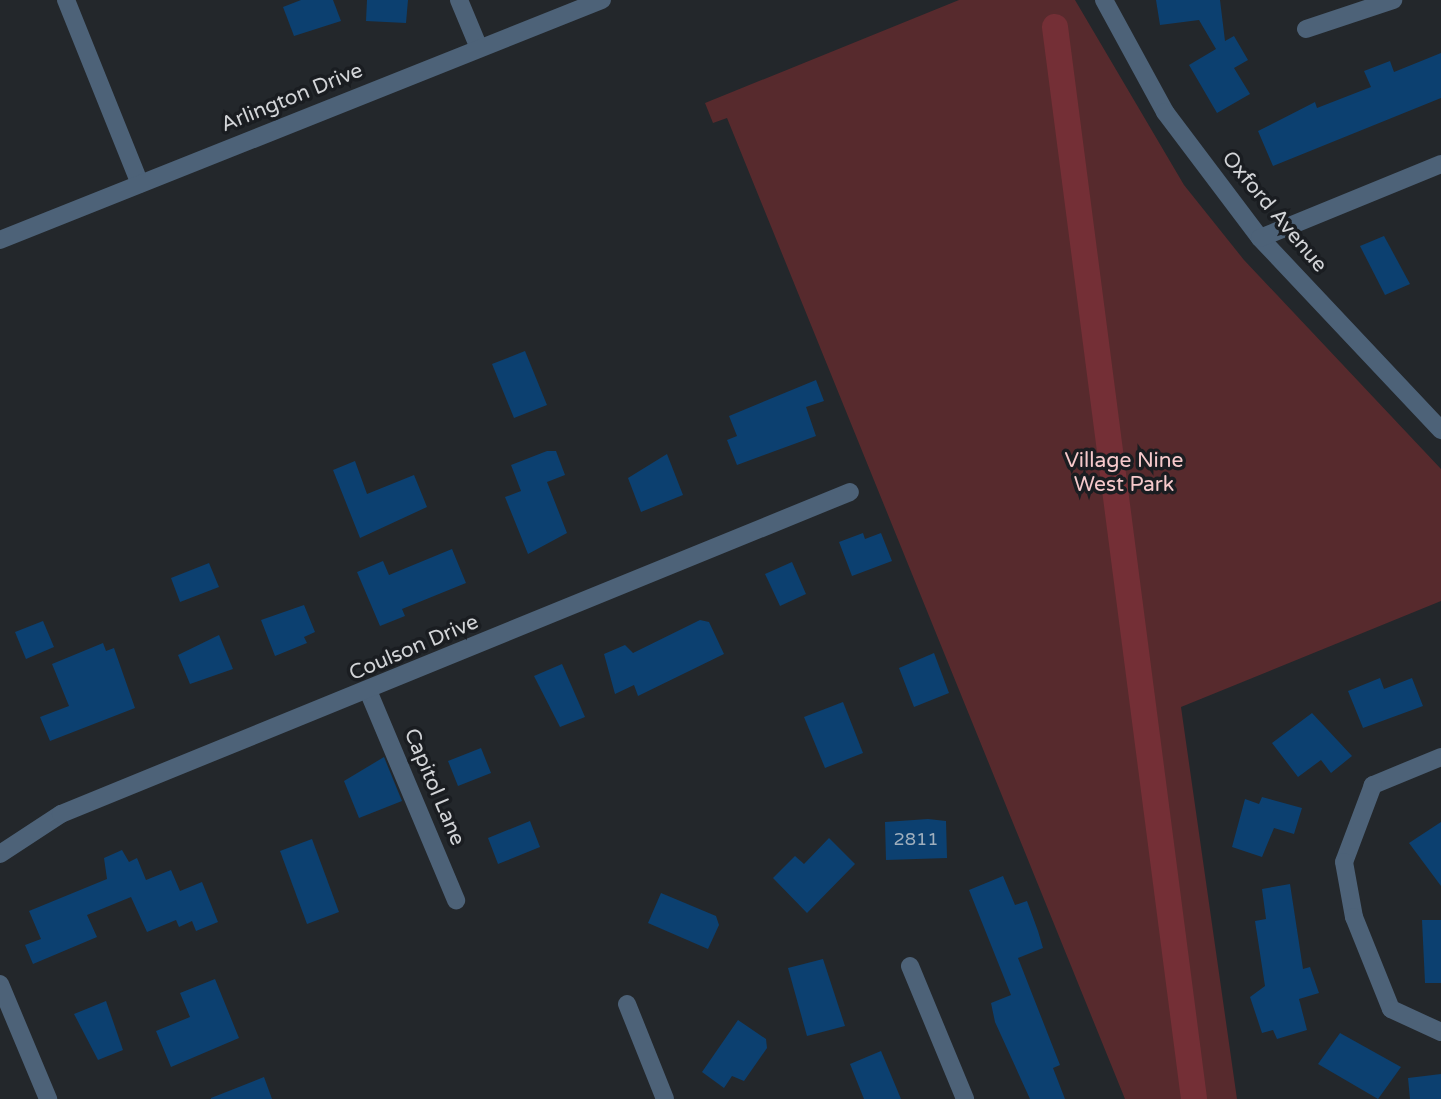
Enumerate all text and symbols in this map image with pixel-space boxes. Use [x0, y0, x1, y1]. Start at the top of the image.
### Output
street label: Arlington Drive [217, 58, 367, 138]
street label: Oxford Avenue [1216, 146, 1332, 278]
park label: Village Nine West Park [1064, 448, 1184, 498]
street label: Coulson Drive [346, 609, 482, 687]
street label: Capitol Lane [398, 725, 470, 849]
house number: 2811 [893, 828, 939, 850]

